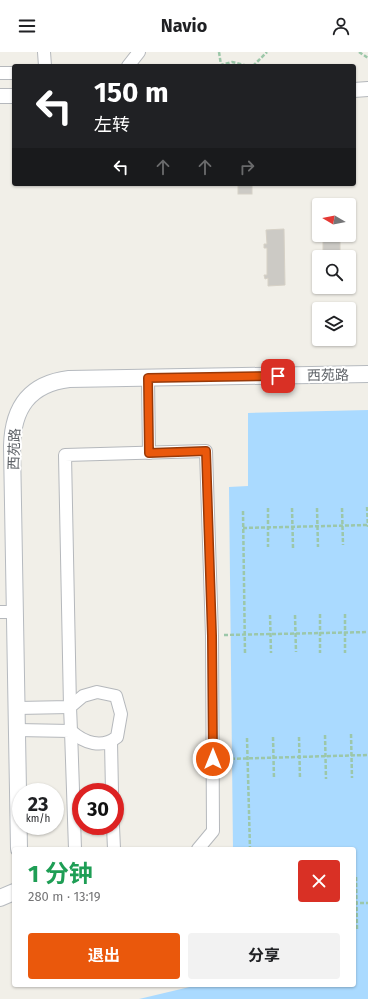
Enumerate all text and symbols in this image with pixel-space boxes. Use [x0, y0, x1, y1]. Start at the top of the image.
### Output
icon: menu [16, 15, 38, 37]
text: Navio [161, 15, 207, 37]
icon: person [330, 15, 352, 37]
text: 150 m [94, 76, 169, 109]
icon: left [28, 80, 80, 132]
text: 左转 [94, 114, 130, 136]
icon: left [110, 156, 132, 178]
icon: ahead [152, 156, 174, 178]
icon: ahead [194, 156, 216, 178]
icon: right [236, 156, 258, 178]
north arrow [312, 198, 356, 242]
map controls [312, 198, 356, 346]
button: search [312, 250, 356, 294]
button: layers [312, 302, 356, 346]
pin [261, 359, 295, 393]
icon: arrive [267, 365, 289, 387]
street label: 西苑路 [307, 367, 349, 384]
street label: 西苑路 [5, 428, 24, 470]
position arrow [192, 738, 234, 780]
speed limit sign: 30 [72, 783, 124, 835]
text: 23 [28, 792, 48, 816]
text: km/h [26, 813, 50, 825]
text: 1 分钟 [28, 860, 93, 888]
button: close [298, 860, 340, 902]
text: 280 m · 13:19 [28, 889, 101, 904]
button: 退出 [28, 933, 180, 979]
button: 分享 [188, 933, 340, 979]

